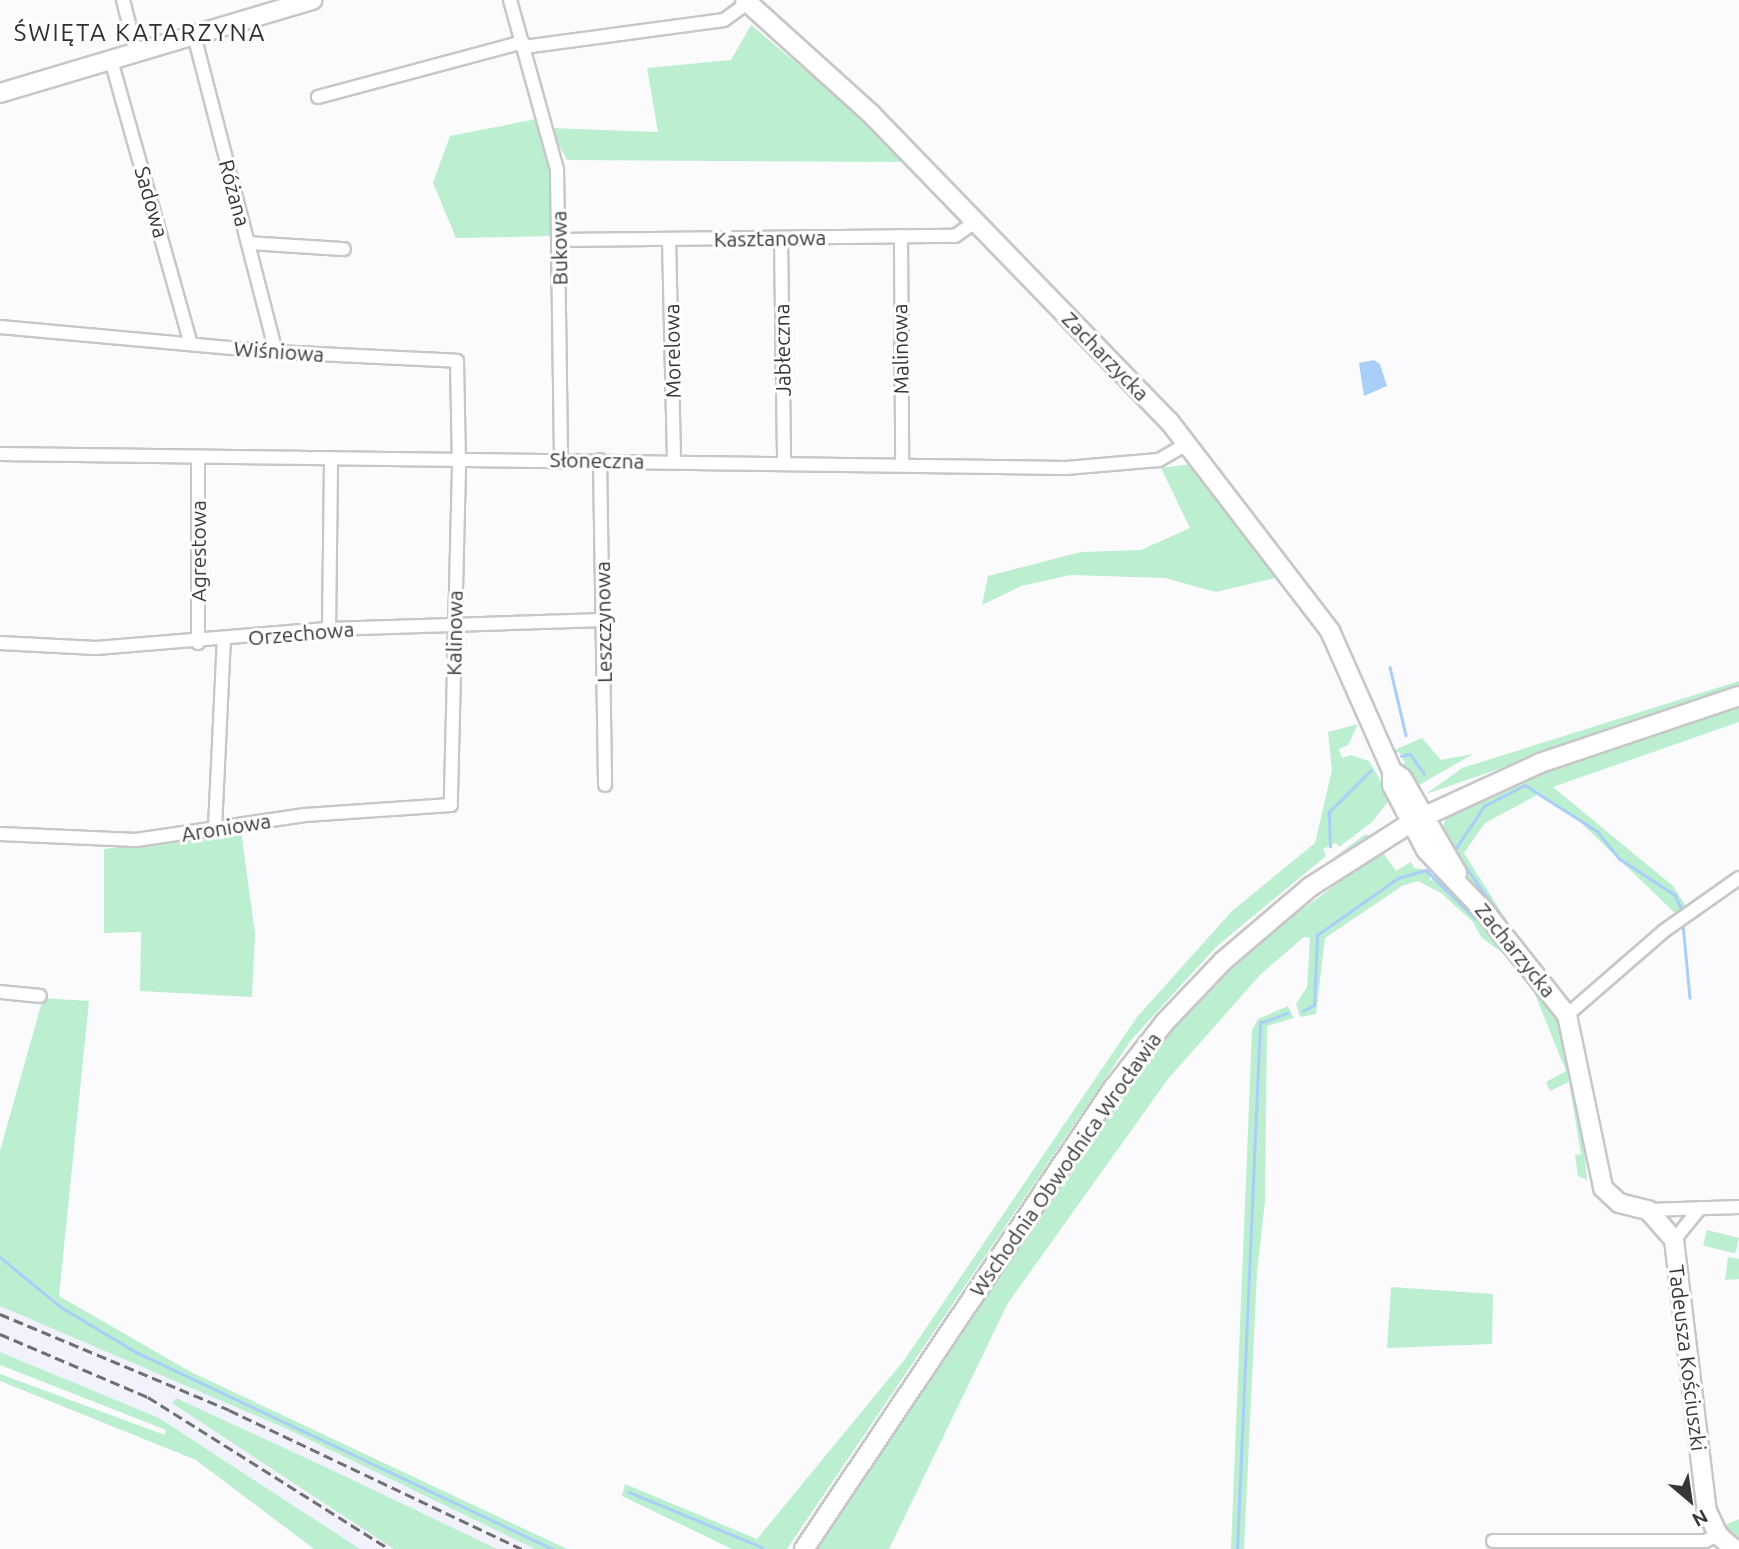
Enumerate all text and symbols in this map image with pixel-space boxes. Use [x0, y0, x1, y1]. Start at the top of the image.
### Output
district label: ŚWIĘTA KATARZYNA [16, 19, 264, 47]
street label: Różana [214, 157, 256, 229]
street label: Sadowa [130, 163, 174, 241]
street label: Bukowa [546, 210, 572, 286]
street label: Kasztanowa [713, 224, 827, 252]
street label: Morelowa [659, 303, 685, 399]
street label: Jabłeczna [769, 303, 795, 397]
street label: Malinowa [887, 303, 913, 395]
street label: Zacharzycka [1057, 306, 1155, 406]
street label: Wiśniowa [233, 335, 325, 367]
street label: Słoneczna [549, 447, 645, 473]
street label: Agrestowa [185, 500, 211, 602]
street label: Leszczynowa [589, 561, 617, 683]
street label: Kalinowa [441, 590, 467, 676]
street label: Orzechowa [247, 616, 355, 650]
street label: Aroniowa [179, 807, 273, 847]
street label: Zacharzycka [1470, 898, 1562, 1002]
street label: Wschodnia Obwodnica Wrocławia [964, 1027, 1166, 1301]
street label: Tadeusza Kościuszki [1664, 1264, 1712, 1452]
north arrow [1655, 1465, 1725, 1535]
text: N [1689, 1505, 1712, 1531]

